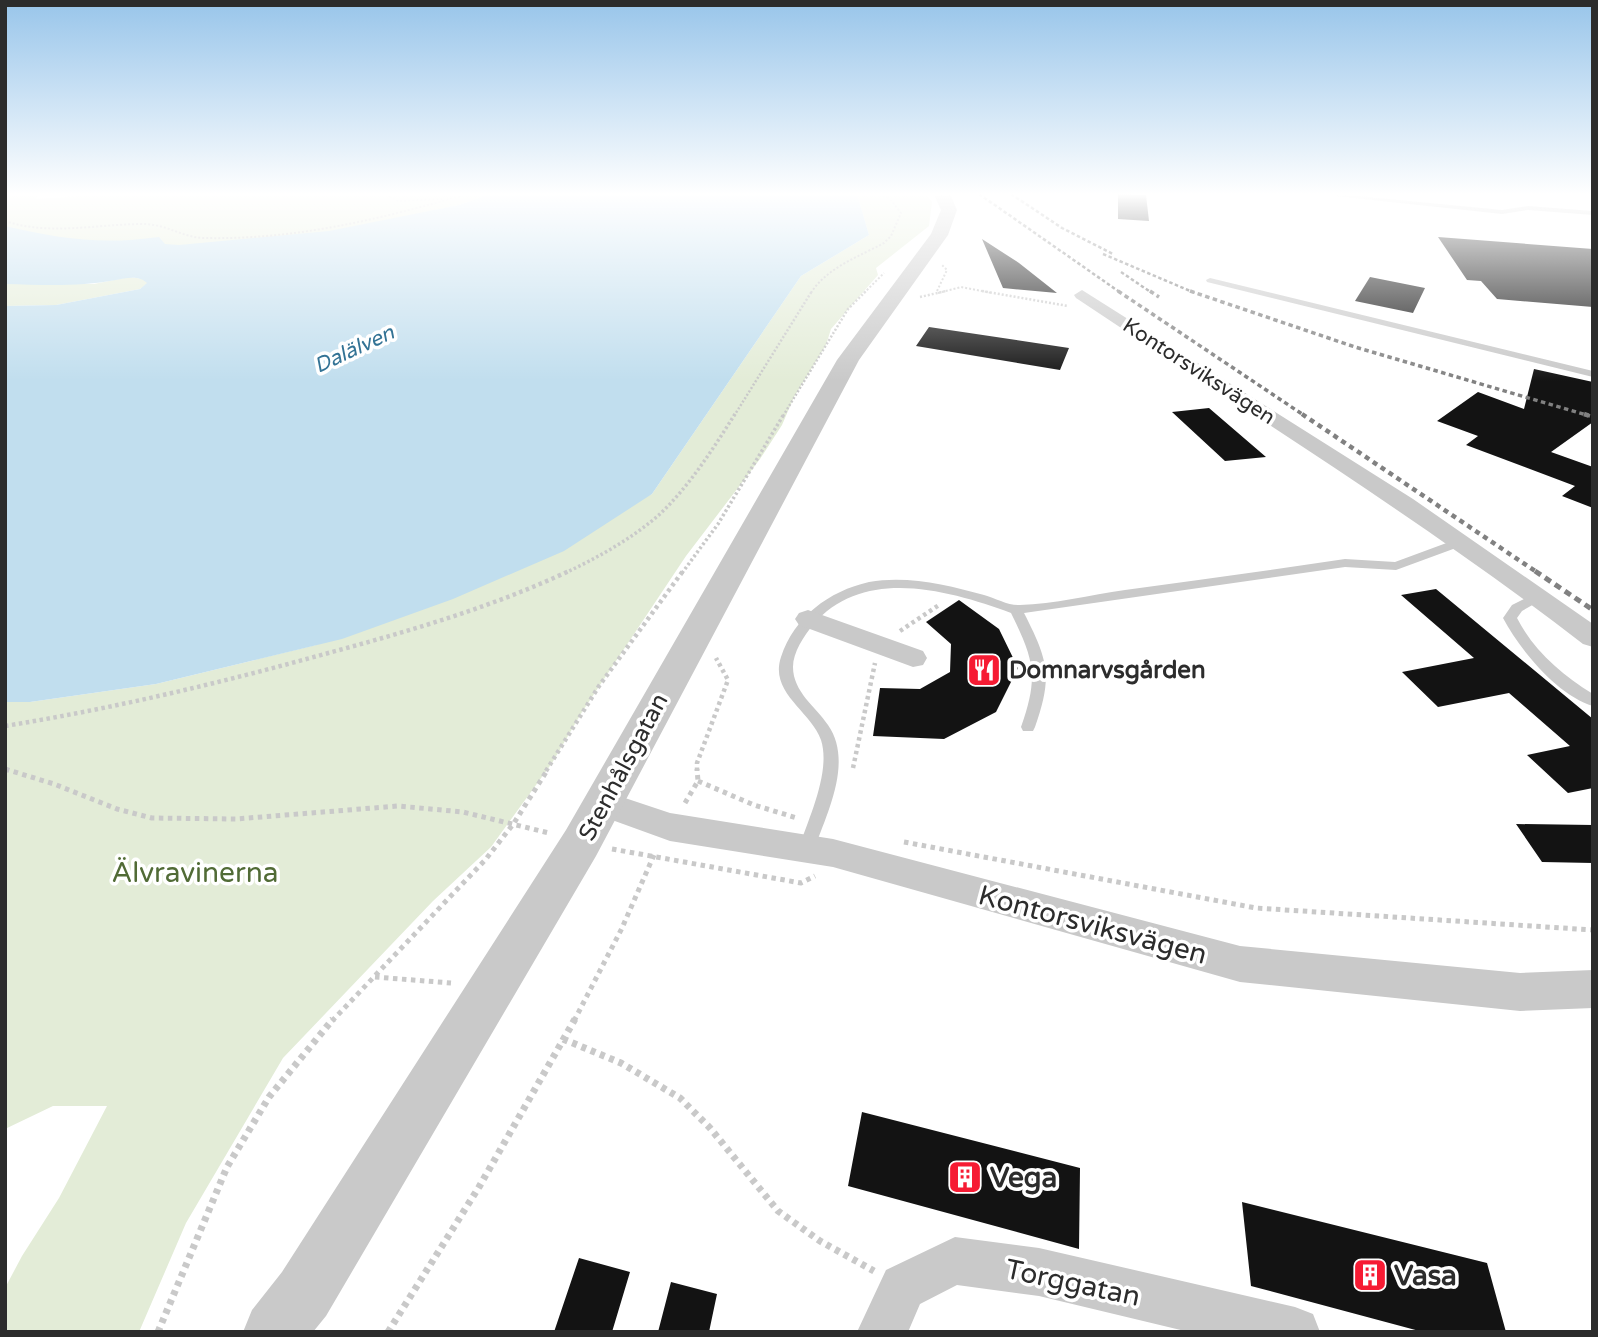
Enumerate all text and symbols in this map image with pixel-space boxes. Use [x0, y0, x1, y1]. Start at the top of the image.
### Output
street label: Kontorsviksvägen [1118, 313, 1280, 430]
water label: Dalälven [310, 320, 399, 379]
restaurant icon: Domnarvsgården [965, 651, 1003, 689]
place label: Domnarvsgården [1009, 656, 1206, 685]
street label: Stenhålsgatan [572, 689, 674, 846]
park label: Älvravinerna [112, 856, 278, 890]
street label: Kontorsviksvägen [975, 878, 1211, 972]
building icon: Vega [946, 1158, 984, 1196]
place label: Vega [990, 1161, 1057, 1195]
street label: Torggatan [1002, 1252, 1143, 1314]
building icon: Vasa [1351, 1256, 1389, 1294]
place label: Vasa [1394, 1259, 1457, 1293]

